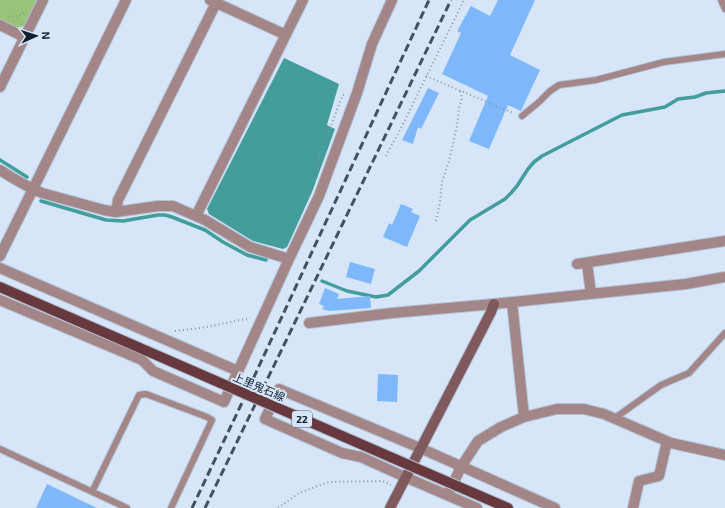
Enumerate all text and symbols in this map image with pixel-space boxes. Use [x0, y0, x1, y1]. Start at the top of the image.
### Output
north arrow [16, 16, 56, 56]
text: N [40, 31, 53, 40]
street label: 上里鬼石線 [231, 370, 287, 403]
road number: 22 [292, 411, 312, 427]

